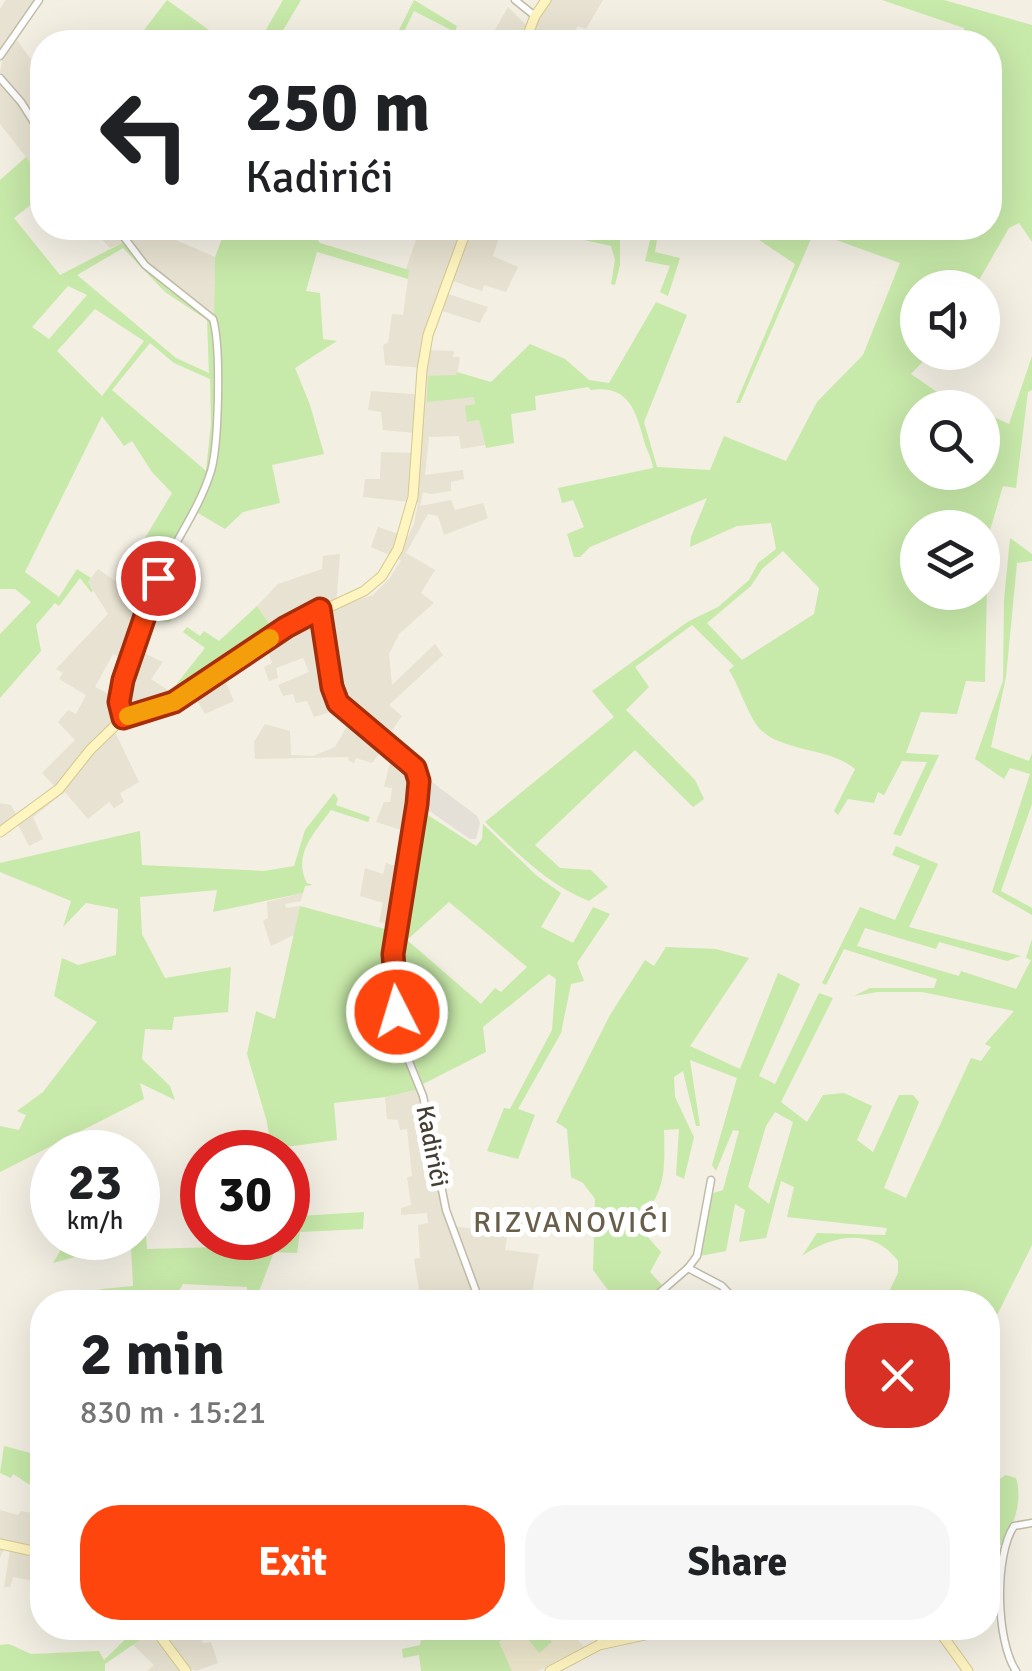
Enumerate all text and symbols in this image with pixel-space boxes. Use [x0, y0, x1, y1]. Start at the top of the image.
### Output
text: 250 m [245, 64, 430, 150]
icon: left [80, 70, 210, 200]
text: Kadirići [245, 150, 394, 205]
map controls [900, 270, 1000, 610]
button: sound [900, 270, 1000, 370]
button: search [900, 390, 1000, 490]
button: layers [900, 510, 1000, 610]
pin [116, 536, 201, 621]
icon: arrive [131, 551, 186, 606]
position arrow [345, 960, 449, 1064]
street label: Kadirići [409, 1103, 456, 1190]
speed limit sign: 30 [180, 1130, 310, 1260]
text: 23 [68, 1152, 122, 1214]
district label: RIZVANOVIĆI [473, 1204, 671, 1241]
text: km/h [67, 1205, 123, 1236]
text: 2 min [80, 1318, 225, 1392]
button: close [845, 1323, 950, 1428]
text: 830 m · 15:21 [80, 1393, 266, 1432]
button: Exit [80, 1505, 505, 1620]
button: Share [525, 1505, 950, 1620]

